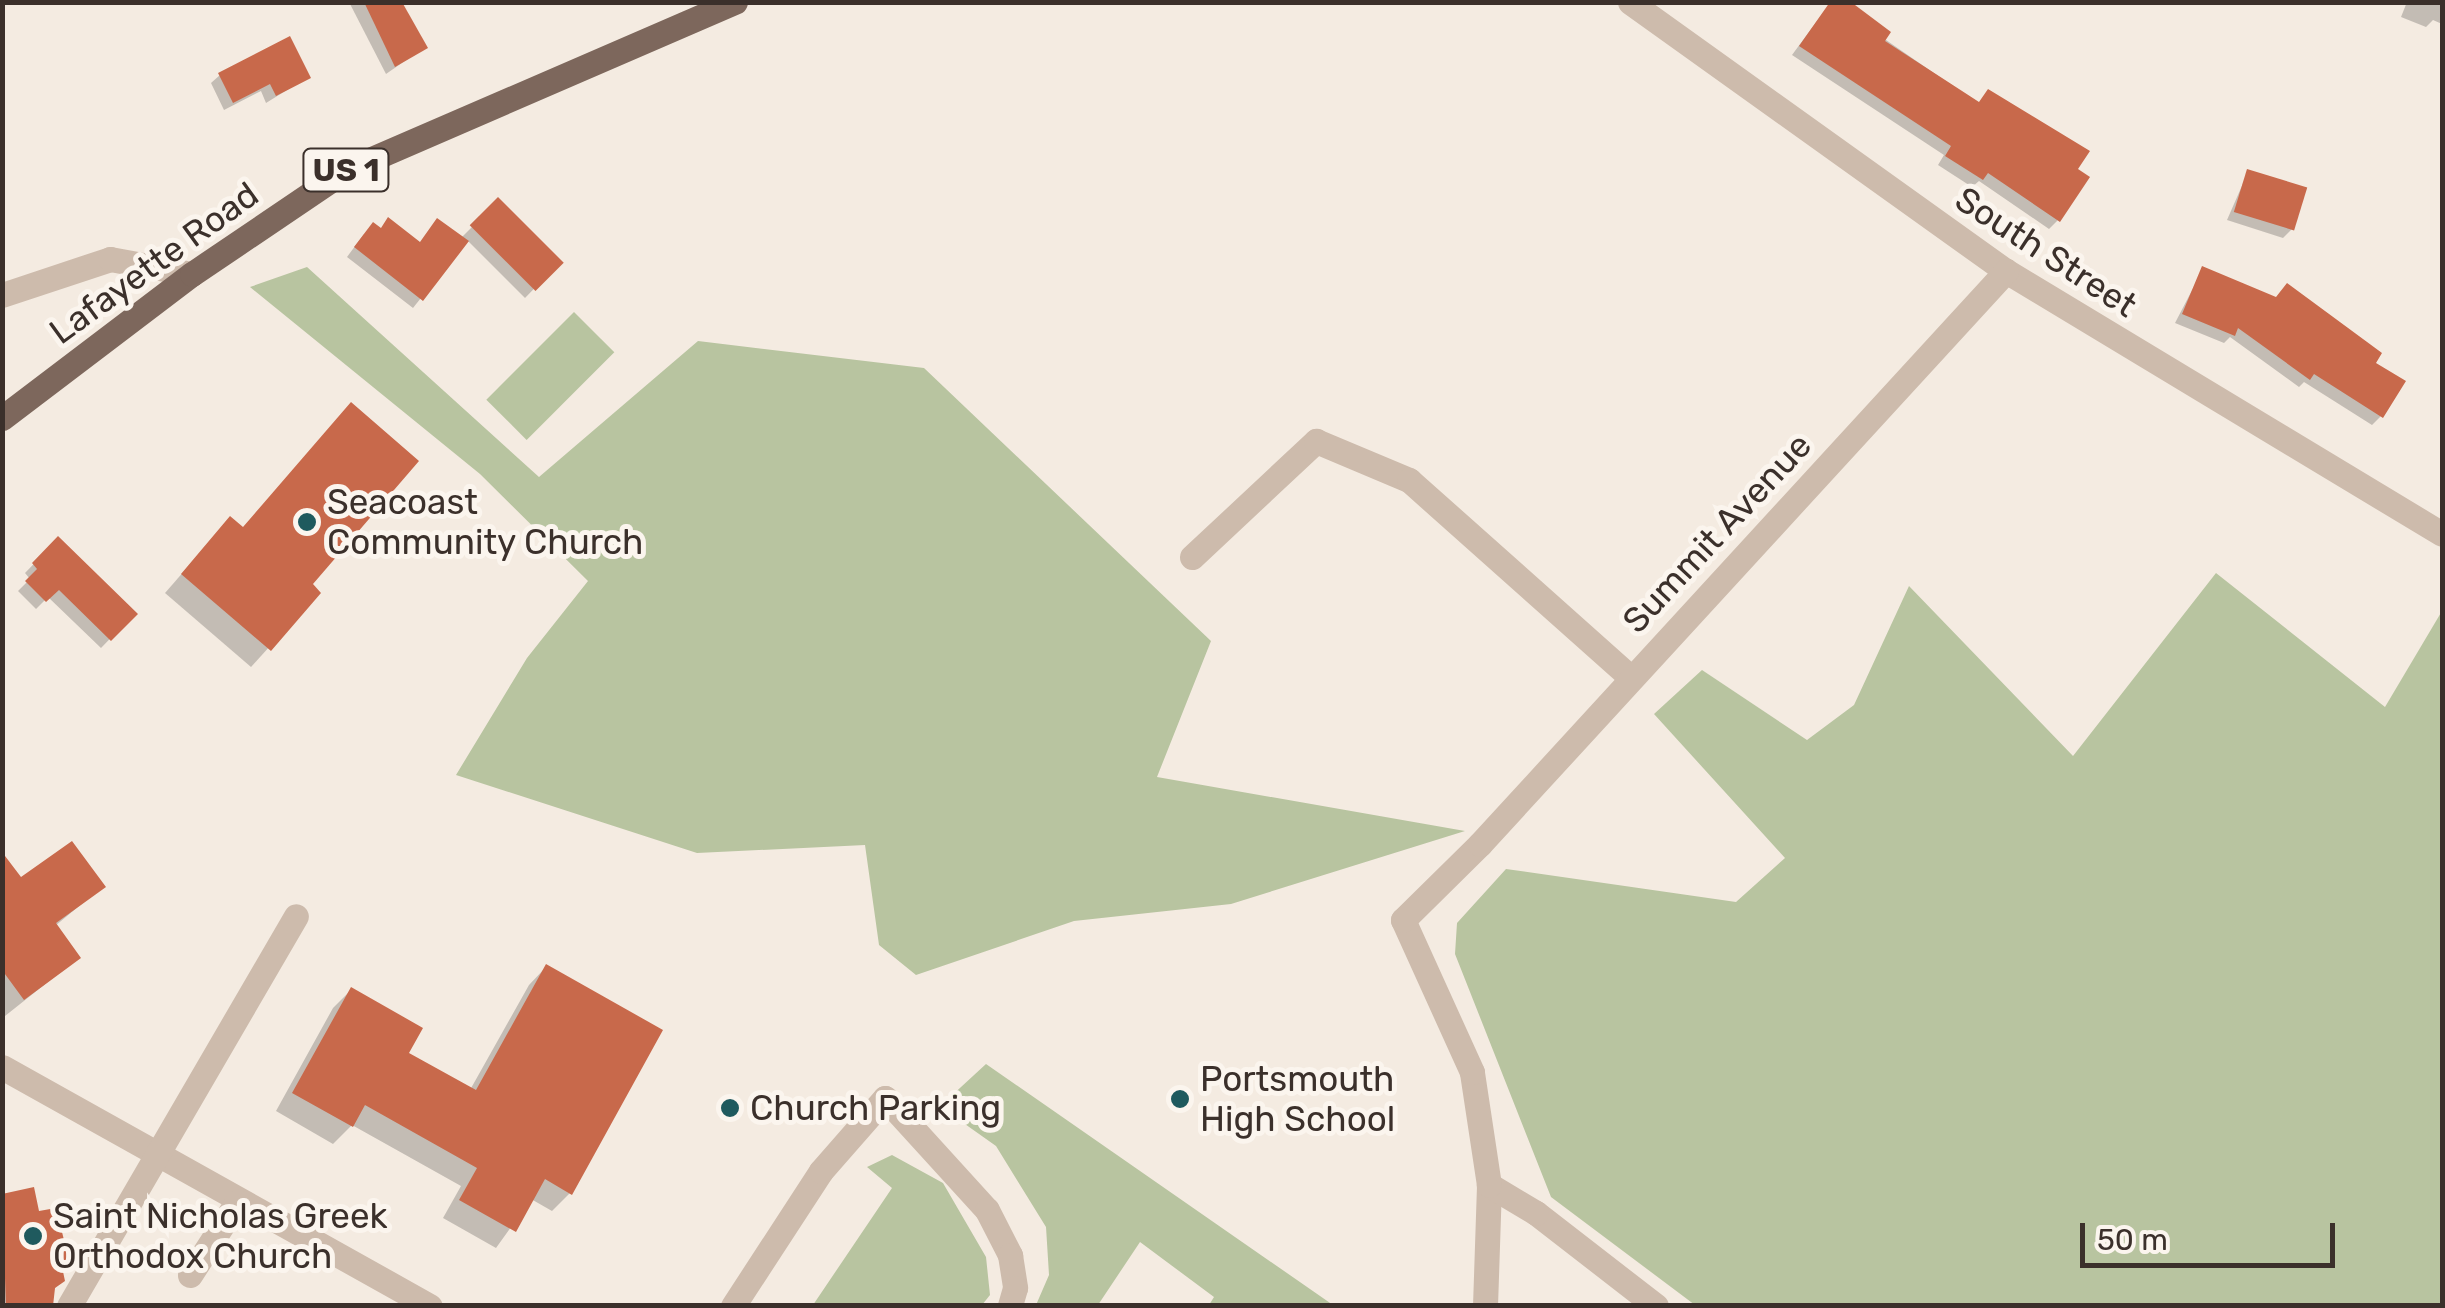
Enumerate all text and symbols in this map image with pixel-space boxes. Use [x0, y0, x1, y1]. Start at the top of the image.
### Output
road number: US 1 [301, 143, 391, 197]
street label: Lafayette Road [41, 173, 267, 353]
street label: South Street [1947, 178, 2145, 326]
street label: Summit Avenue [1614, 424, 1820, 642]
place label: Seacoast Community Church [327, 481, 644, 563]
marker: Seacoast Community Church [296, 511, 318, 533]
place label: Portsmouth High School [1200, 1058, 1395, 1140]
place label: Church Parking [750, 1087, 1001, 1129]
marker: Portsmouth High School [1169, 1088, 1191, 1110]
marker: Church Parking [719, 1097, 741, 1119]
place label: Saint Nicholas Greek Orthodox Church [53, 1195, 388, 1277]
scale bar [2085, 1203, 2340, 1265]
text: 50 m [2097, 1222, 2168, 1258]
marker: Saint Nicholas Greek Orthodox Church [22, 1225, 44, 1247]

